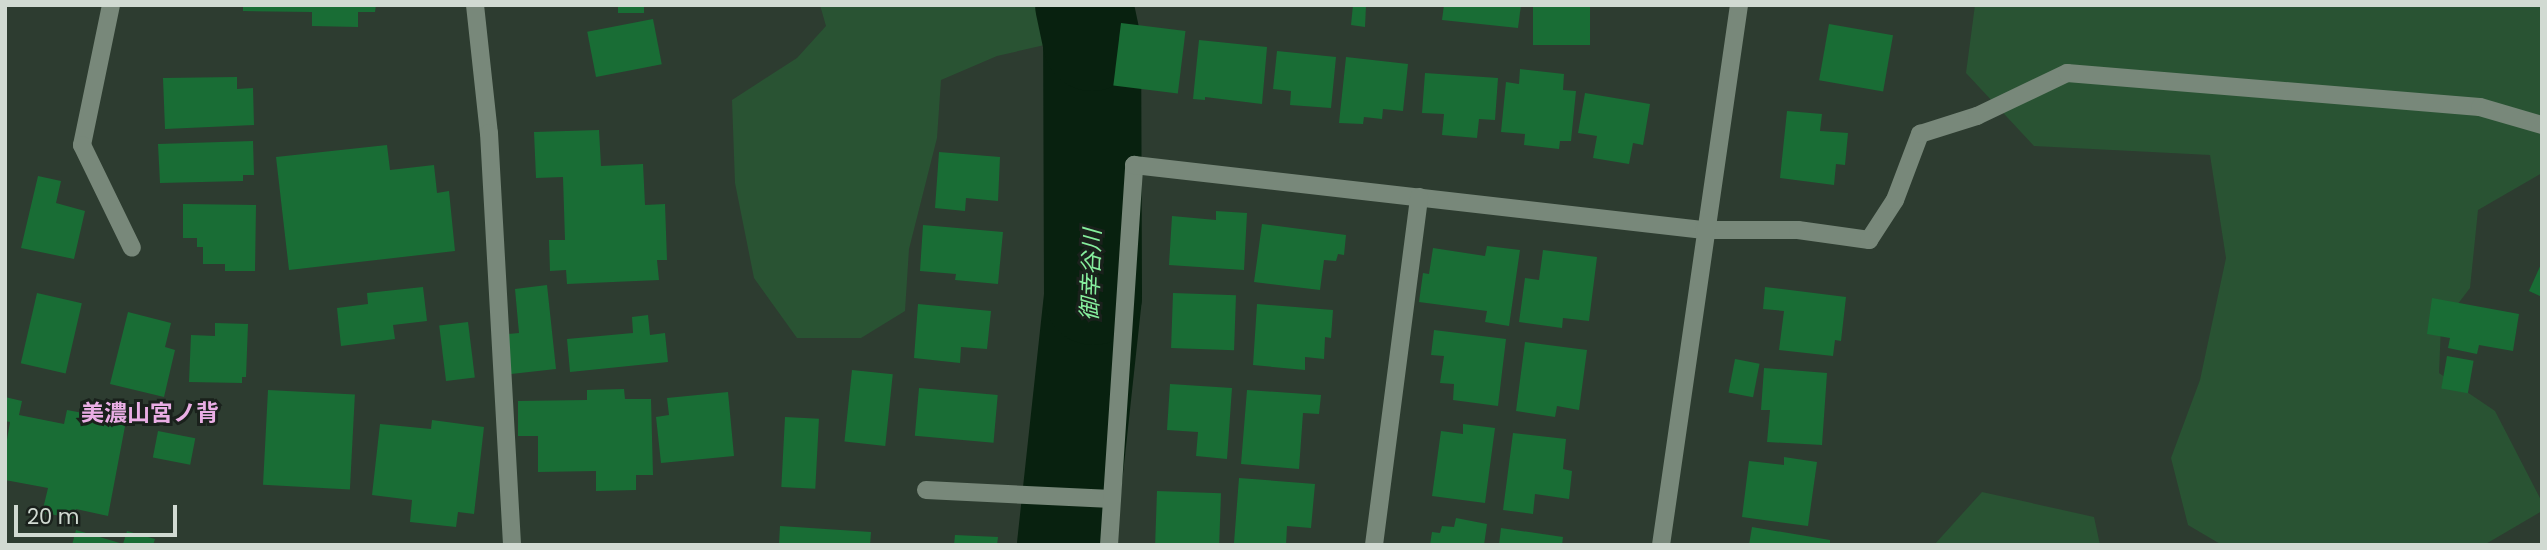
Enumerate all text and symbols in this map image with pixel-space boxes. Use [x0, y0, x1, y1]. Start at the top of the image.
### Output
water label: 御幸谷川 [1076, 229, 1106, 321]
district label: 美濃山宮ノ背 [81, 399, 219, 427]
scale bar [18, 490, 180, 534]
text: 20 m [27, 502, 80, 531]

